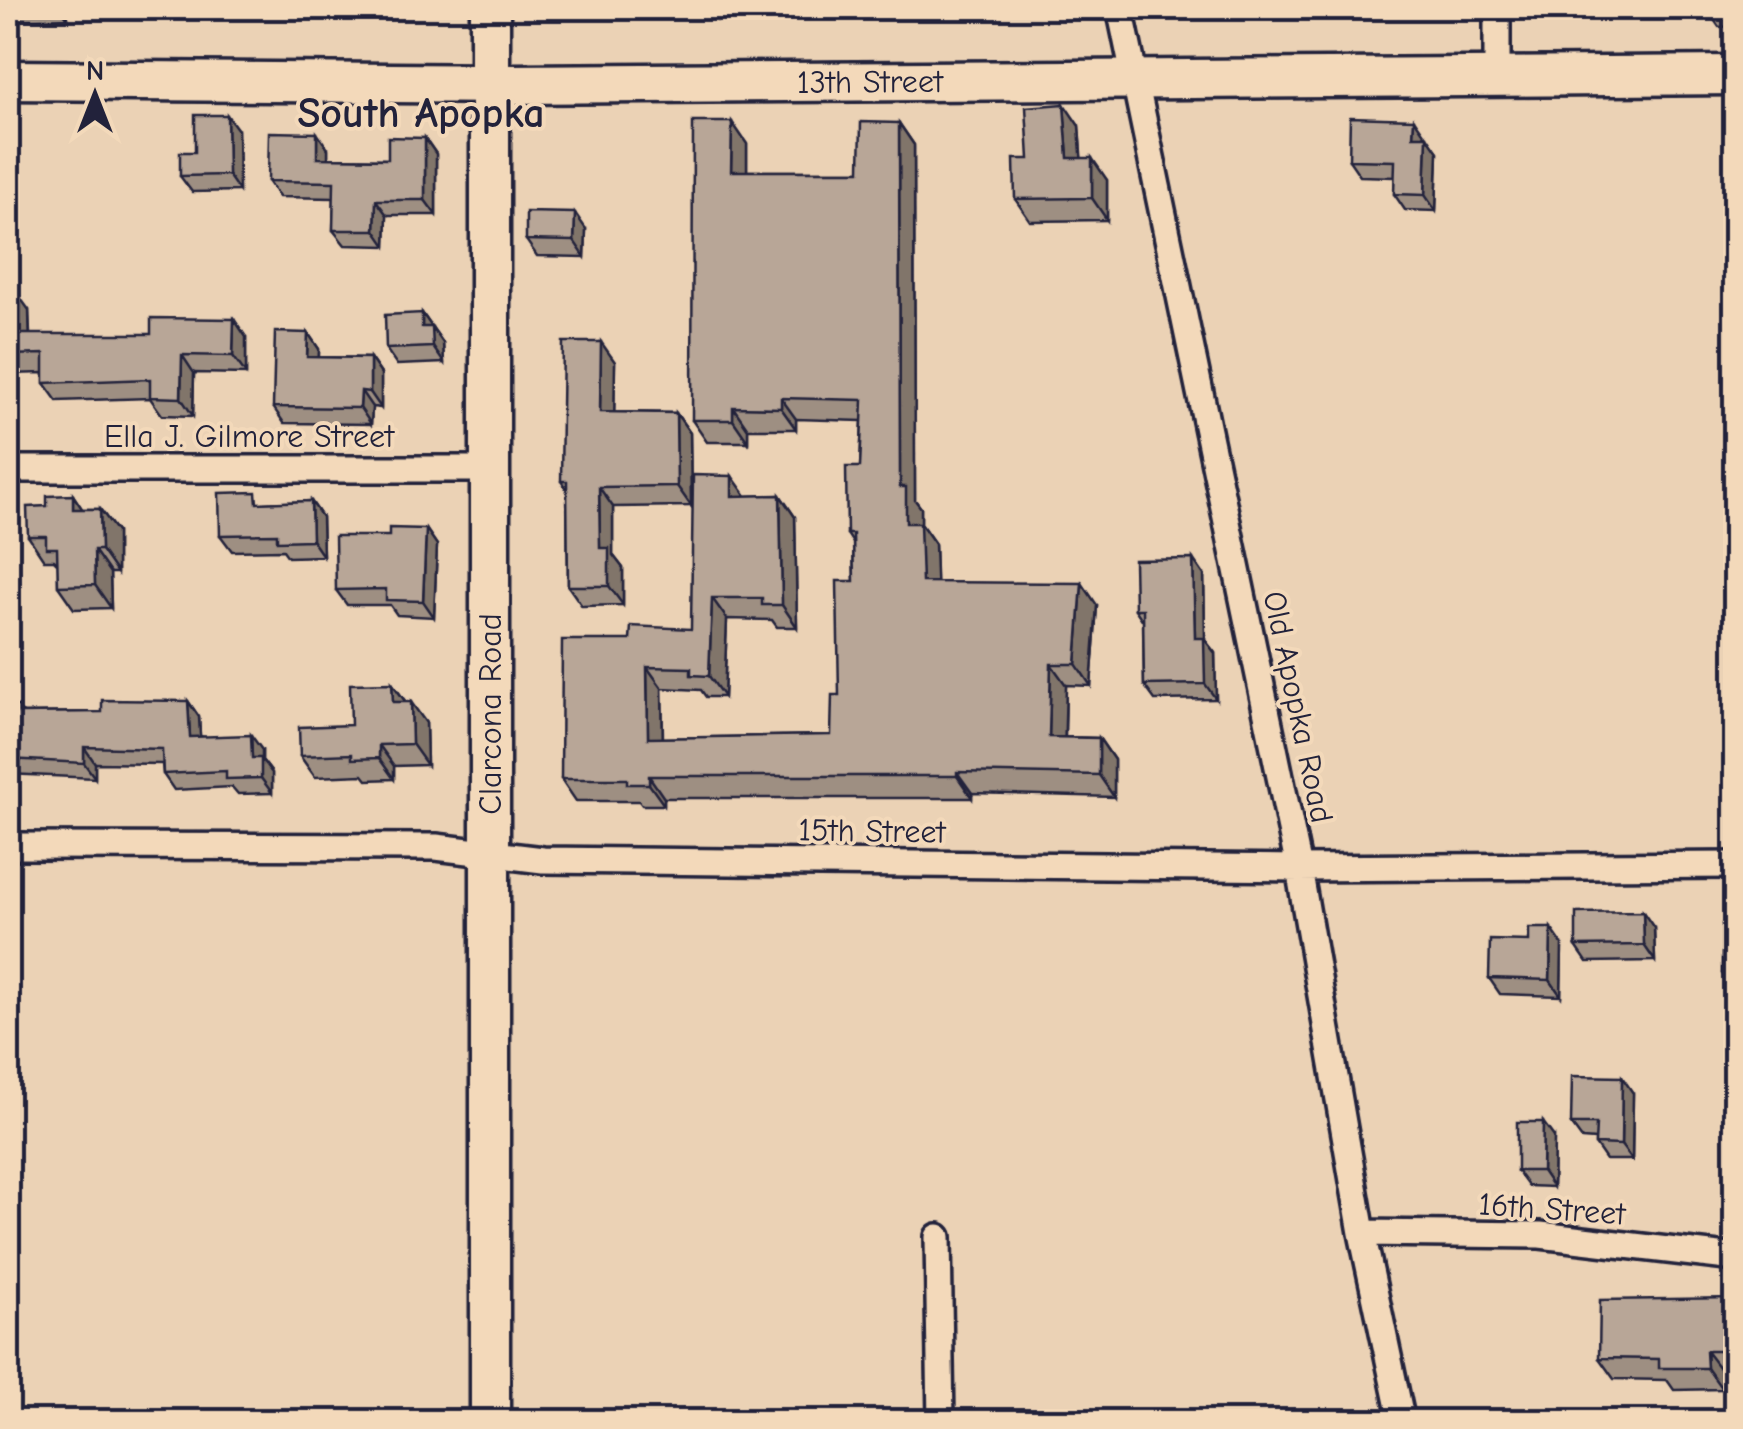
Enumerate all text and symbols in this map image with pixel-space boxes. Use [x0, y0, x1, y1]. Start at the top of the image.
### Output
north arrow [45, 45, 145, 145]
text: N [86, 55, 104, 87]
street label: 13th Street [797, 62, 944, 100]
district label: South Apopka [297, 89, 545, 138]
street label: Ella J. Gilmore Street [104, 418, 395, 455]
street label: Old Apopka Road [1255, 588, 1341, 826]
street label: Clarcona Road [472, 613, 509, 815]
street label: 15th Street [798, 811, 947, 851]
street label: 16th Street [1477, 1185, 1628, 1233]

